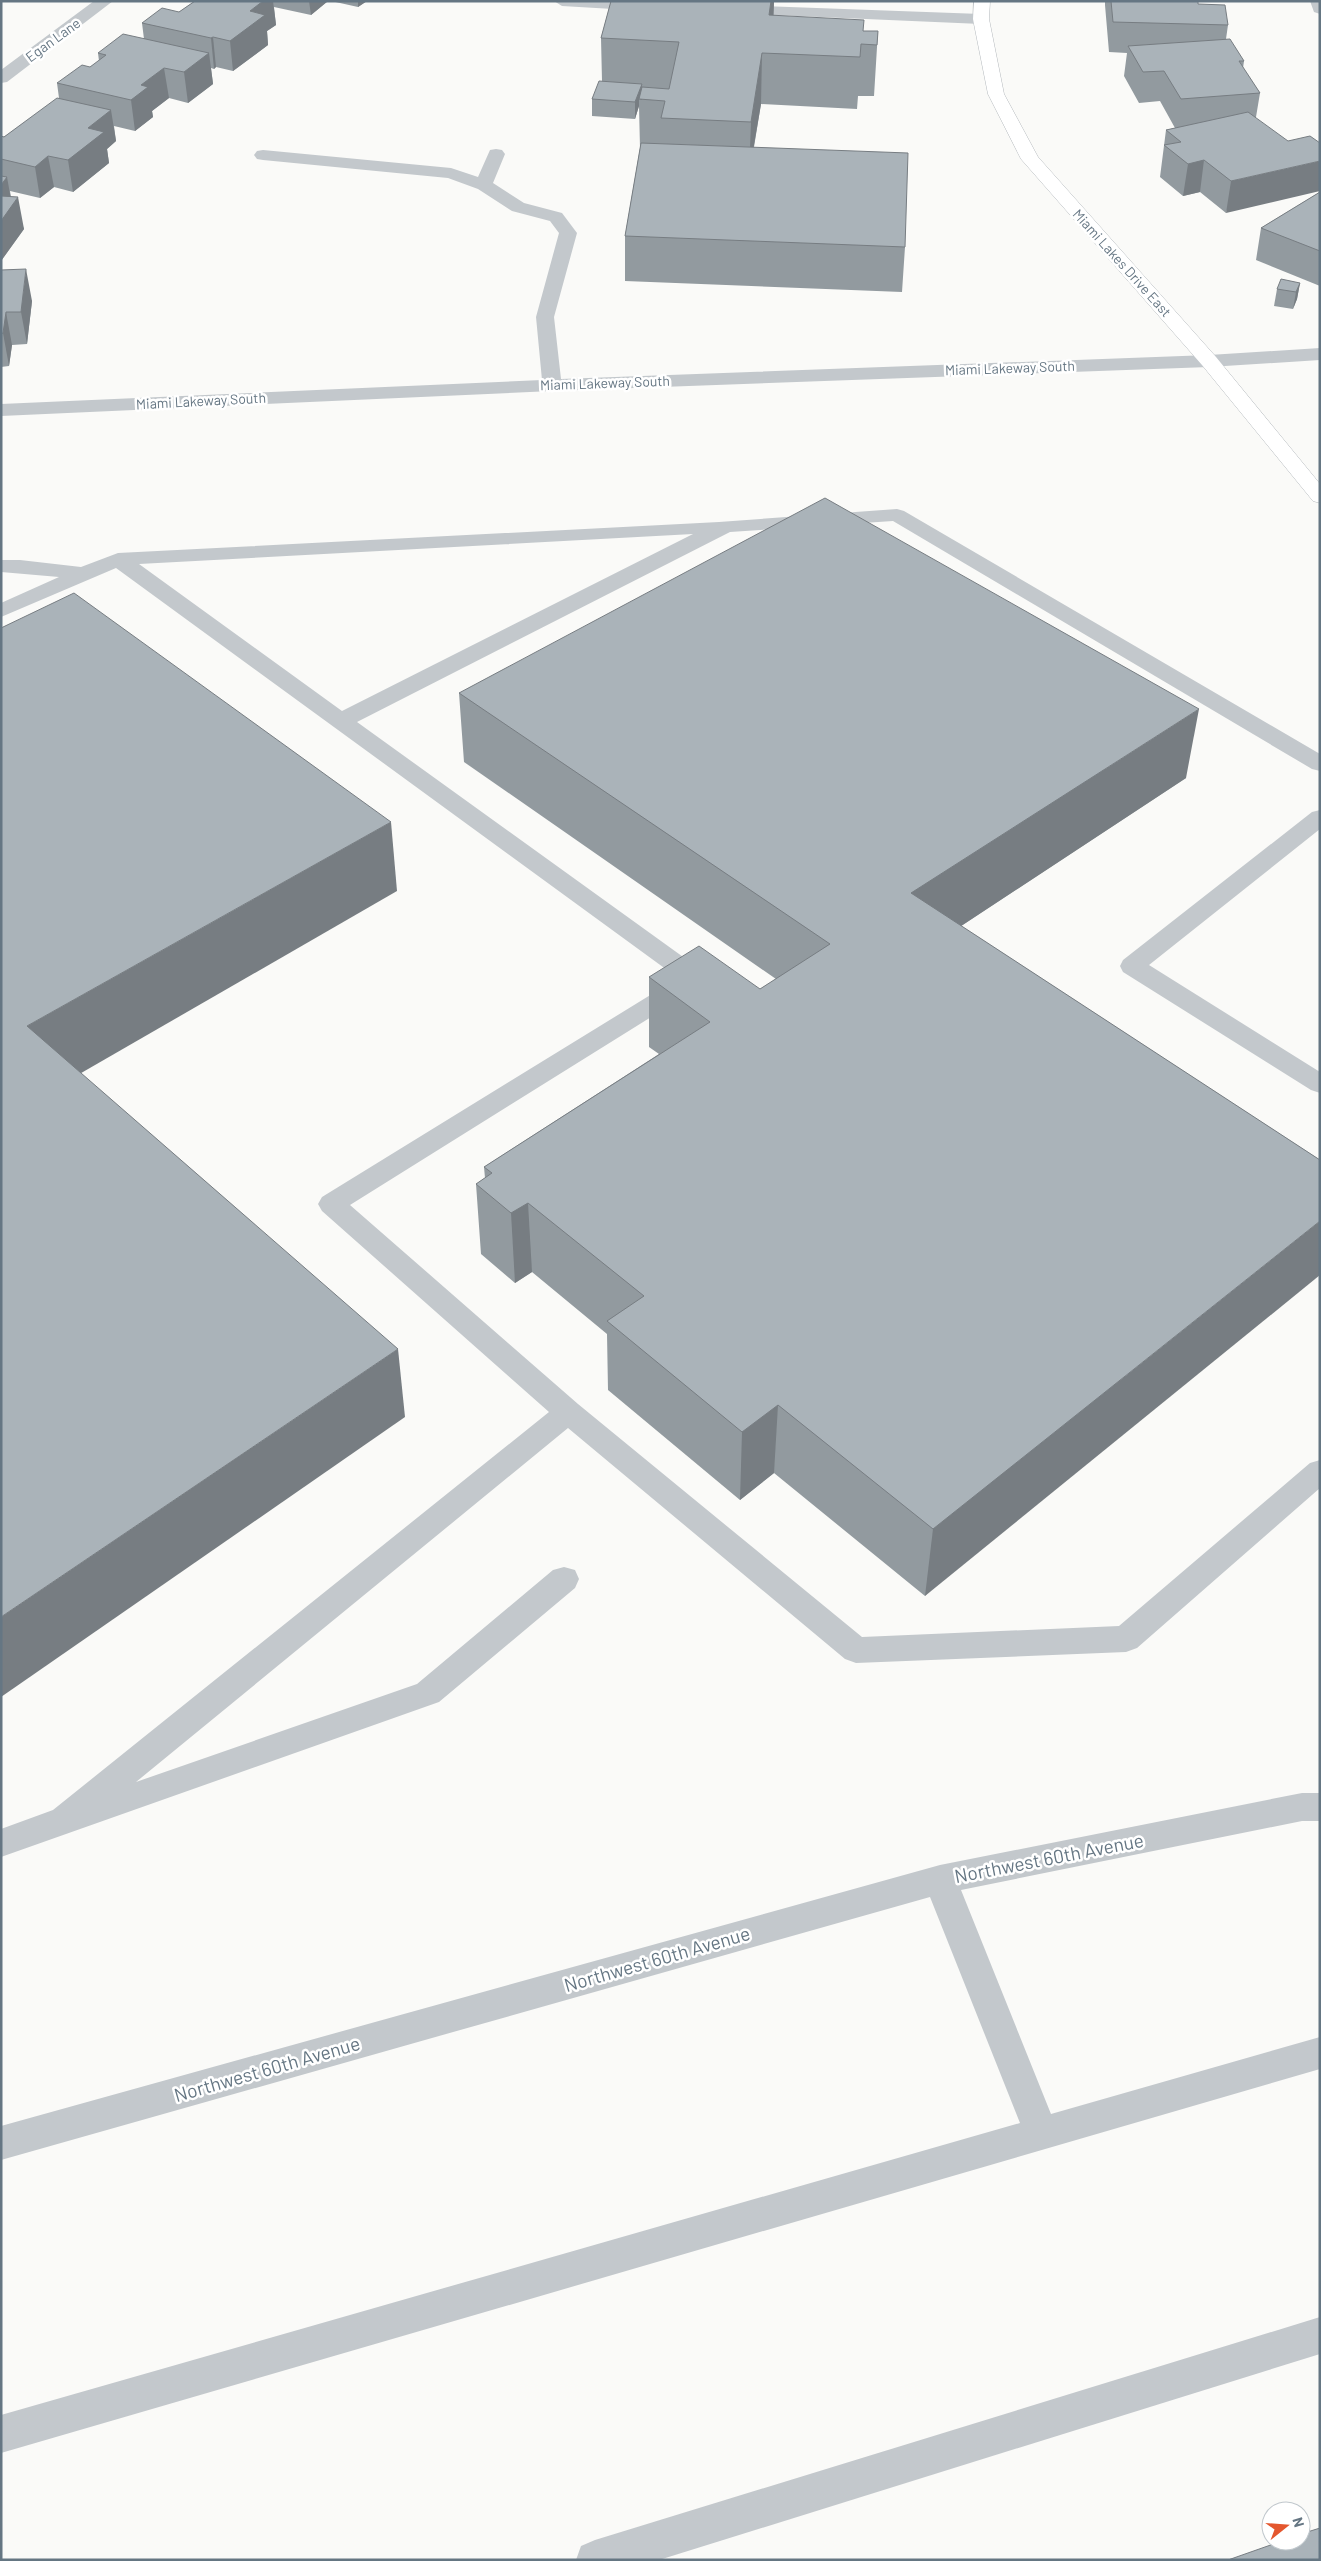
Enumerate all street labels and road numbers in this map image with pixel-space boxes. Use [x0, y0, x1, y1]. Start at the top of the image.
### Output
street label: Egan Lane [22, 14, 83, 65]
street label: Miami Lakes Drive East [1070, 205, 1175, 320]
street label: Miami Lakeway South [945, 357, 1075, 378]
street label: Miami Lakeway South [540, 372, 670, 393]
street label: Miami Lakeway South [136, 389, 266, 412]
street label: Northwest 60th Avenue [952, 1828, 1146, 1887]
street label: Northwest 60th Avenue [561, 1921, 753, 1996]
street label: Northwest 60th Avenue [171, 2031, 363, 2106]

